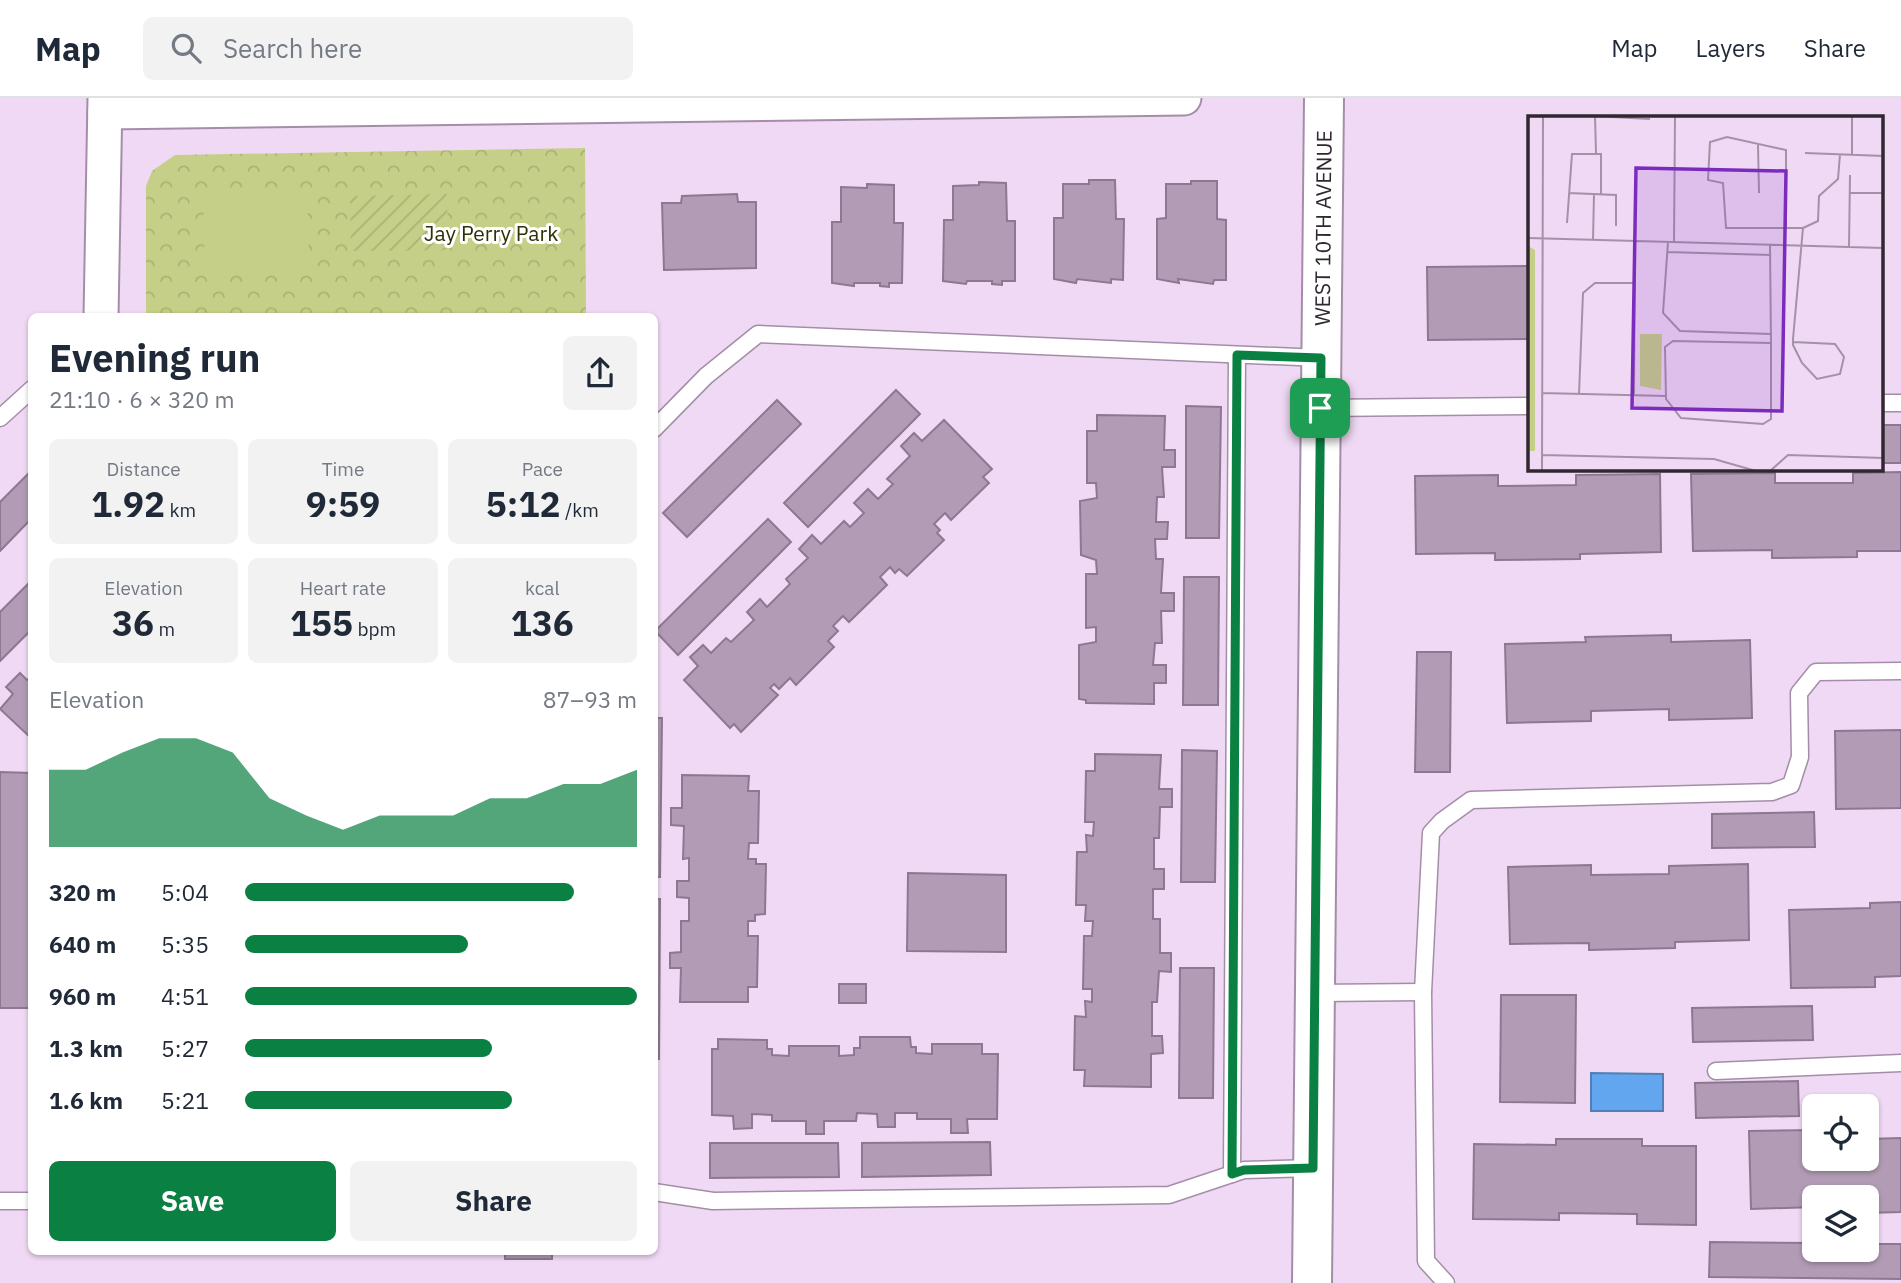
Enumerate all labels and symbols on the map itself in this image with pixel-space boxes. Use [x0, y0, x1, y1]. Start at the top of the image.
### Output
inset map [1528, 116, 1884, 471]
street label: WEST 10TH AVENUE [1308, 130, 1338, 326]
park label: Jay Perry Park [424, 219, 558, 247]
pin [1290, 378, 1350, 438]

